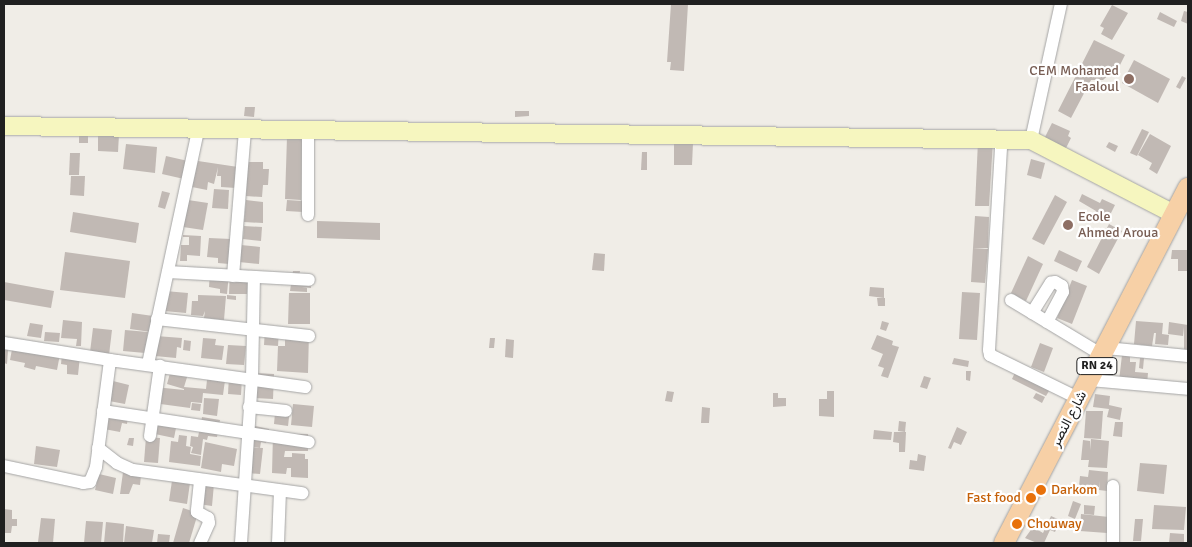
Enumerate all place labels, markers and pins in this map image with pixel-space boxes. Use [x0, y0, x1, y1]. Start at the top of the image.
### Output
place label: CEM Mohamed Faaloul [1029, 63, 1119, 95]
marker: CEM Mohamed Faaloul [1123, 73, 1135, 85]
place label: Ecole Ahmed Aroua [1078, 209, 1158, 242]
marker: Ecole Ahmed Aroua [1062, 219, 1074, 231]
place label: Darkom [1051, 482, 1097, 498]
marker: Darkom [1035, 484, 1047, 496]
place label: Fast food [966, 490, 1021, 506]
marker: Fast food [1025, 492, 1037, 504]
place label: Chouway [1027, 516, 1081, 532]
marker: Chouway [1011, 518, 1023, 530]

